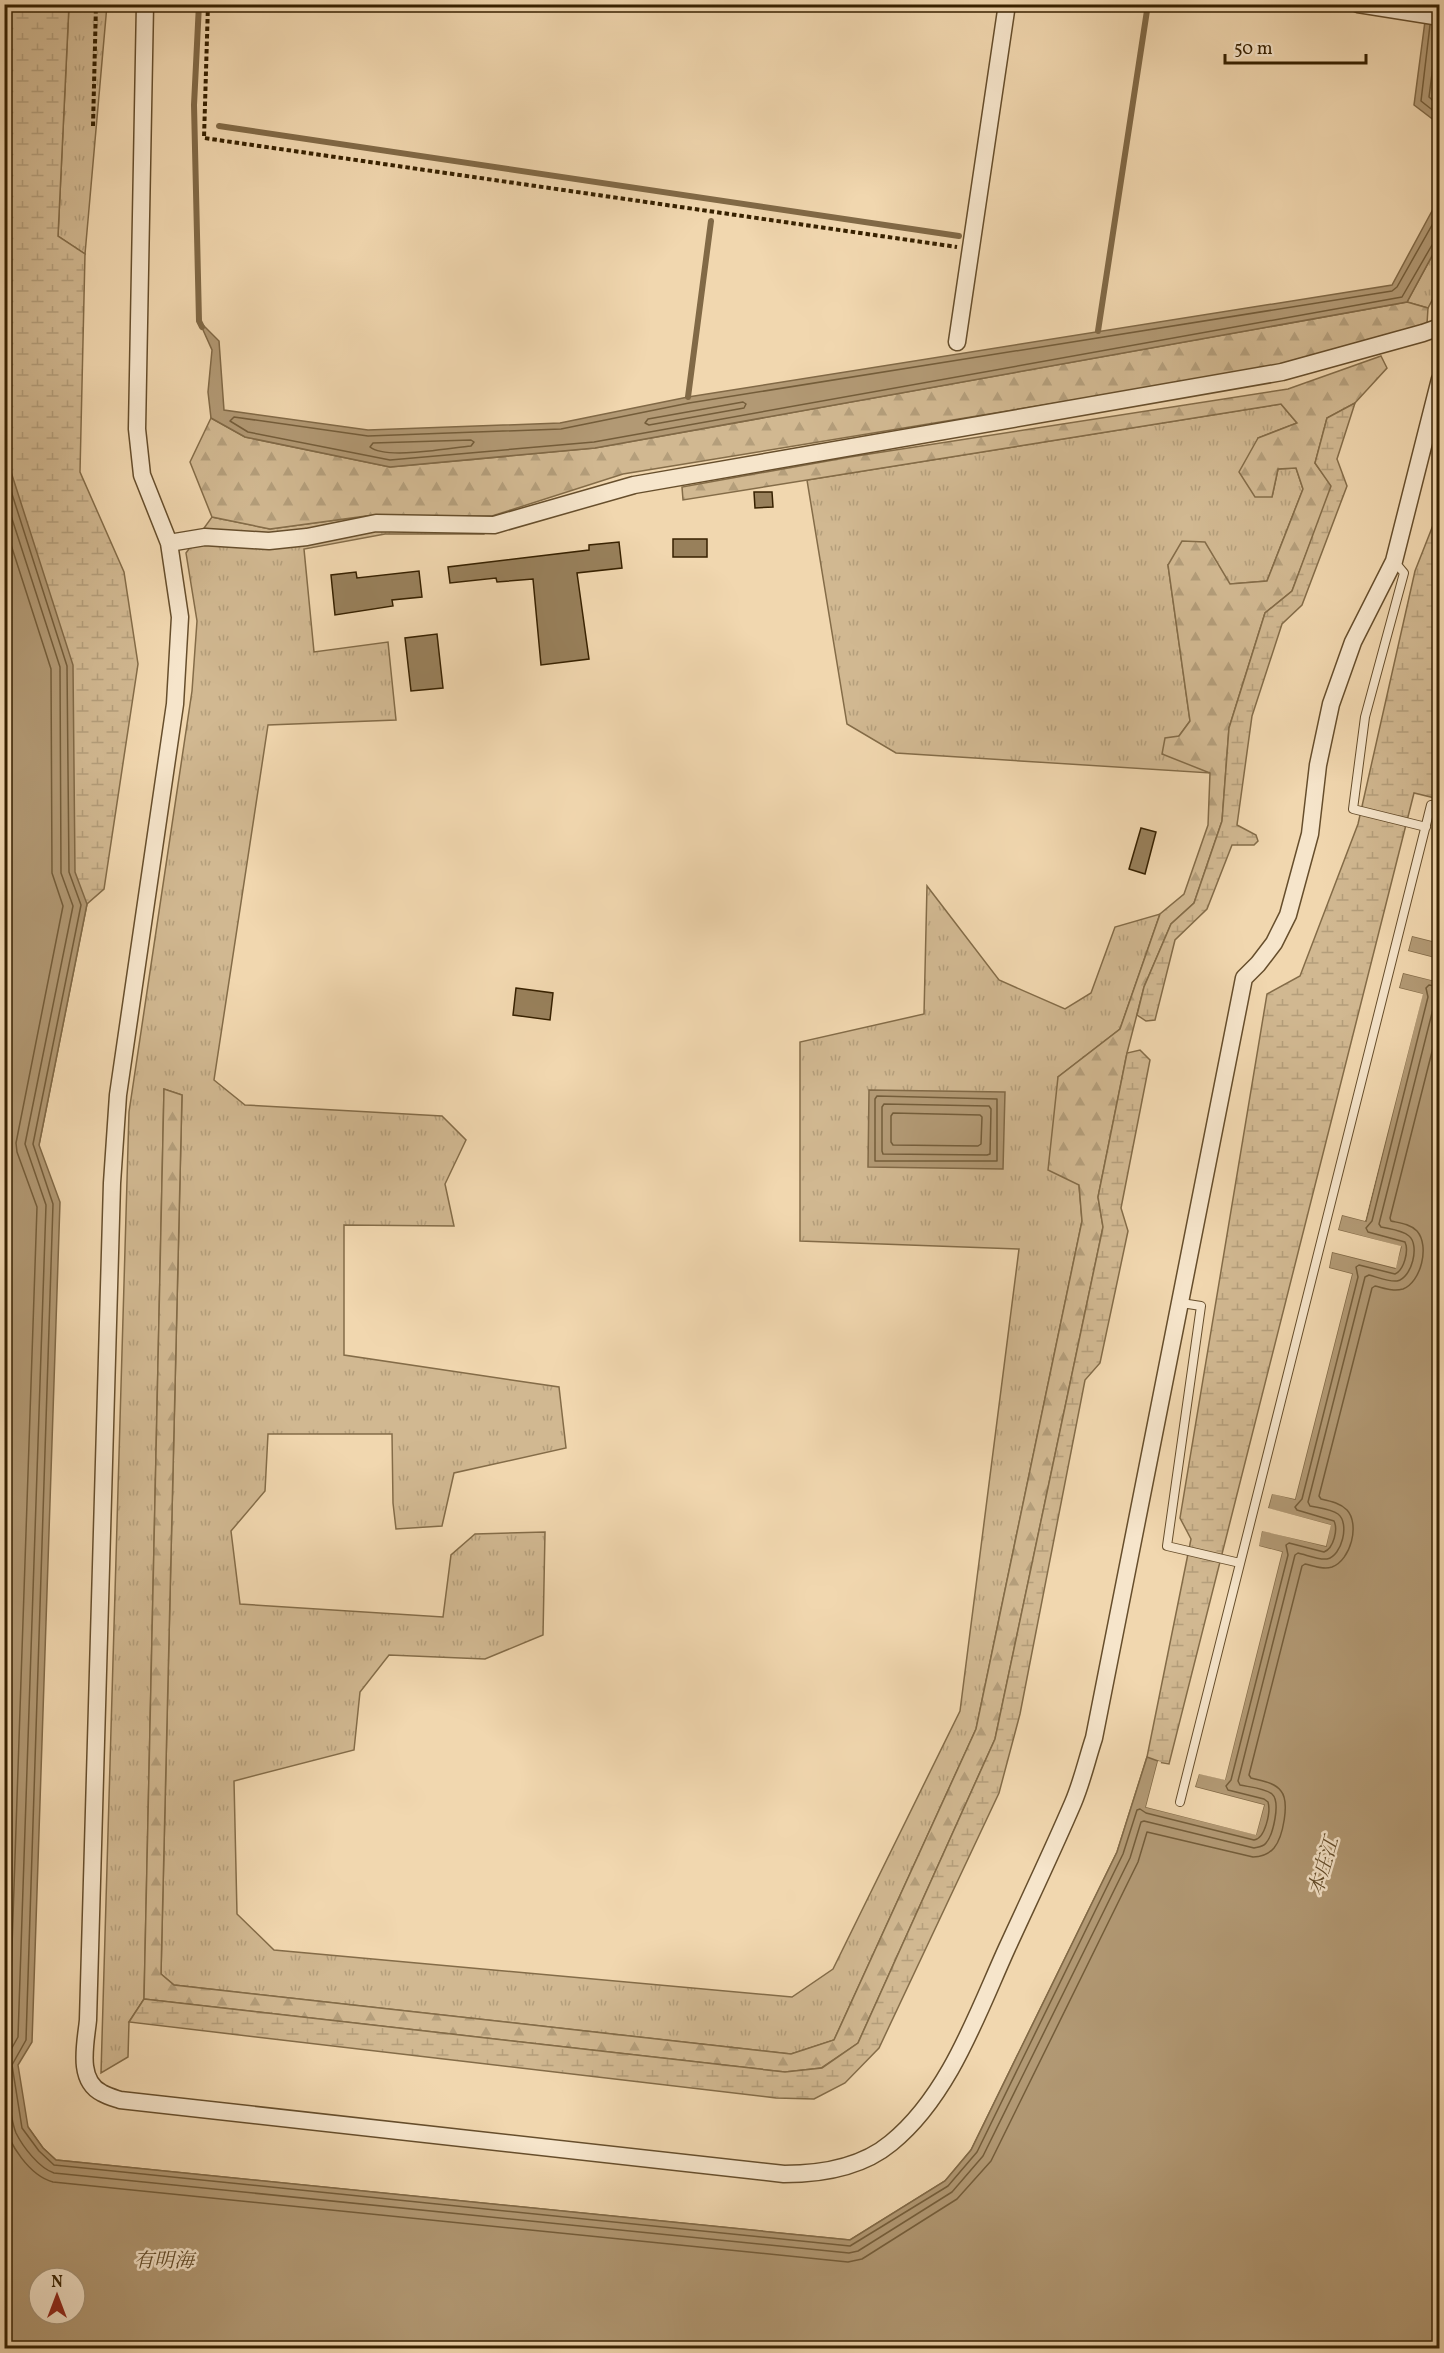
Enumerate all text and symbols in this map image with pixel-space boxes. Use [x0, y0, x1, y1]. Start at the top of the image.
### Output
scale bar [1225, 27, 1366, 65]
text: 50 m [1234, 37, 1273, 62]
water label: 本庄江 [1303, 1831, 1348, 1899]
water label: 有明海 [134, 2248, 197, 2276]
north arrow [27, 2266, 87, 2326]
text: N [51, 2272, 63, 2294]

